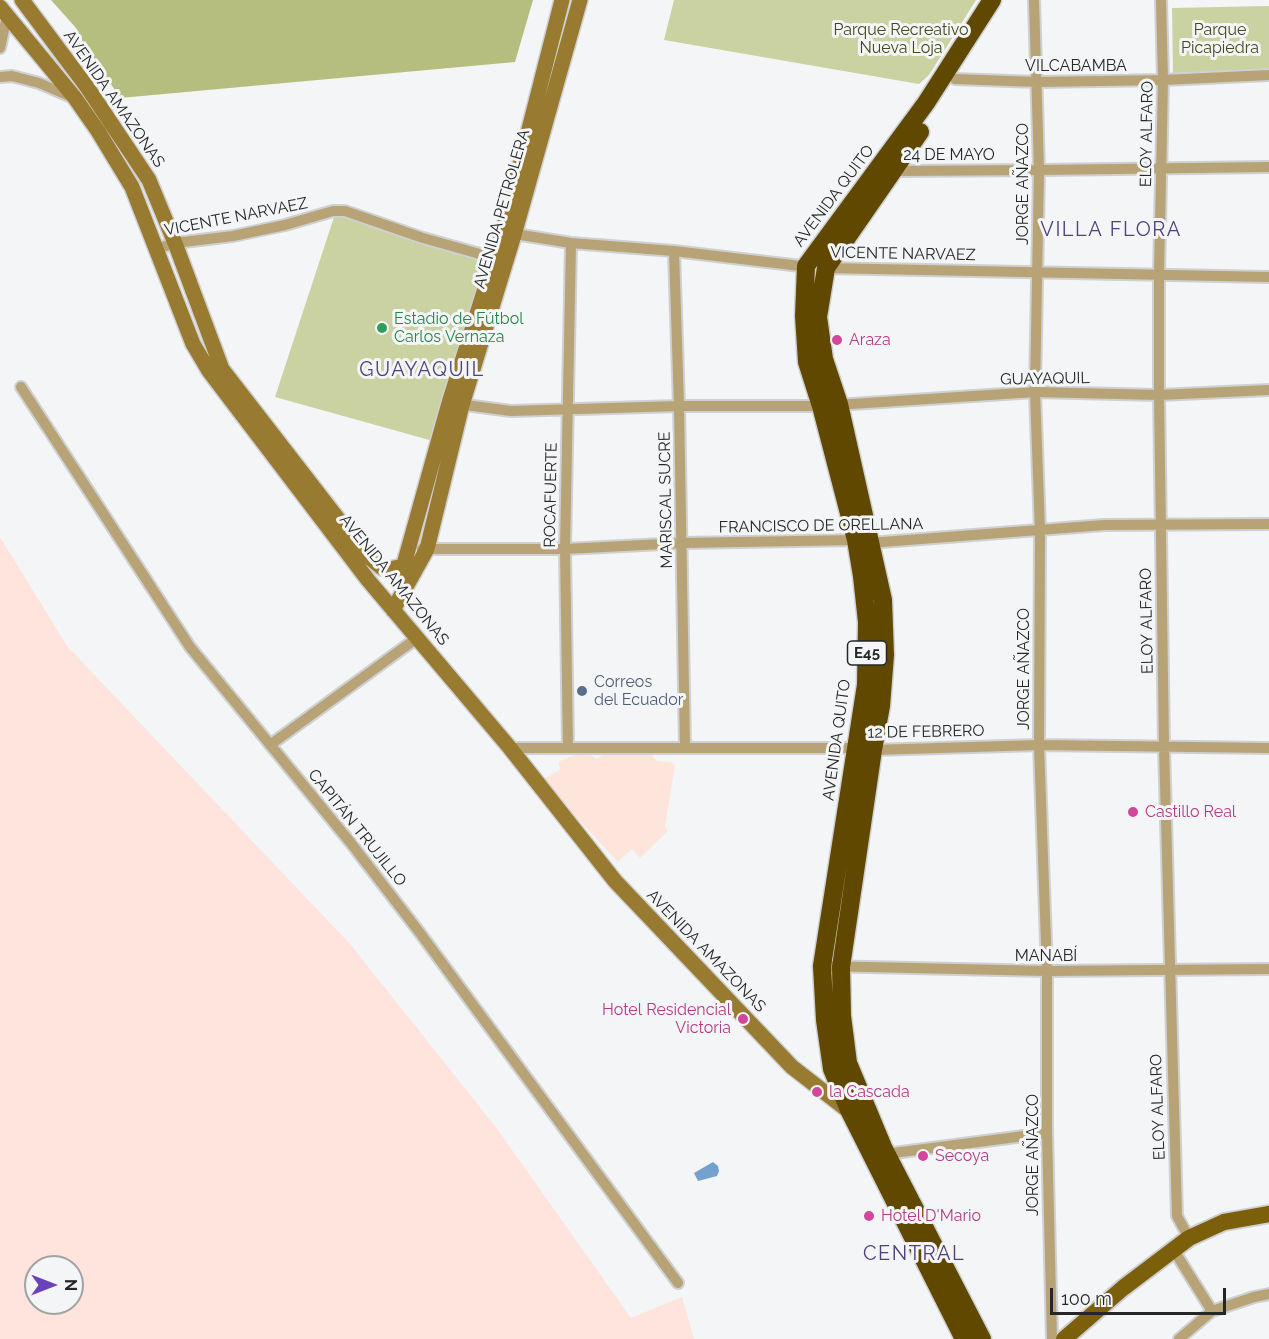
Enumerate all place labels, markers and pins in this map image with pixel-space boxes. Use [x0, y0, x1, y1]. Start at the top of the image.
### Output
place label: Estadio de Fútbol Carlos Vernaza [394, 309, 523, 347]
marker: Estadio de Fútbol Carlos Vernaza [375, 321, 389, 335]
place label: Araza [849, 330, 891, 350]
marker: Araza [830, 333, 844, 347]
place label: Correos del Ecuador [594, 672, 683, 710]
marker: Correos del Ecuador [575, 684, 589, 698]
place label: Castillo Real [1145, 802, 1236, 822]
marker: Castillo Real [1126, 805, 1140, 819]
place label: Hotel Residencial Victoria [602, 1000, 731, 1038]
marker: Hotel Residencial Victoria [736, 1012, 750, 1026]
place label: la Cascada [829, 1082, 910, 1102]
marker: la Cascada [810, 1085, 824, 1099]
place label: Secoya [935, 1146, 989, 1166]
marker: Secoya [916, 1149, 930, 1163]
place label: Hotel D'Mario [881, 1206, 981, 1226]
marker: Hotel D'Mario [862, 1209, 876, 1223]

